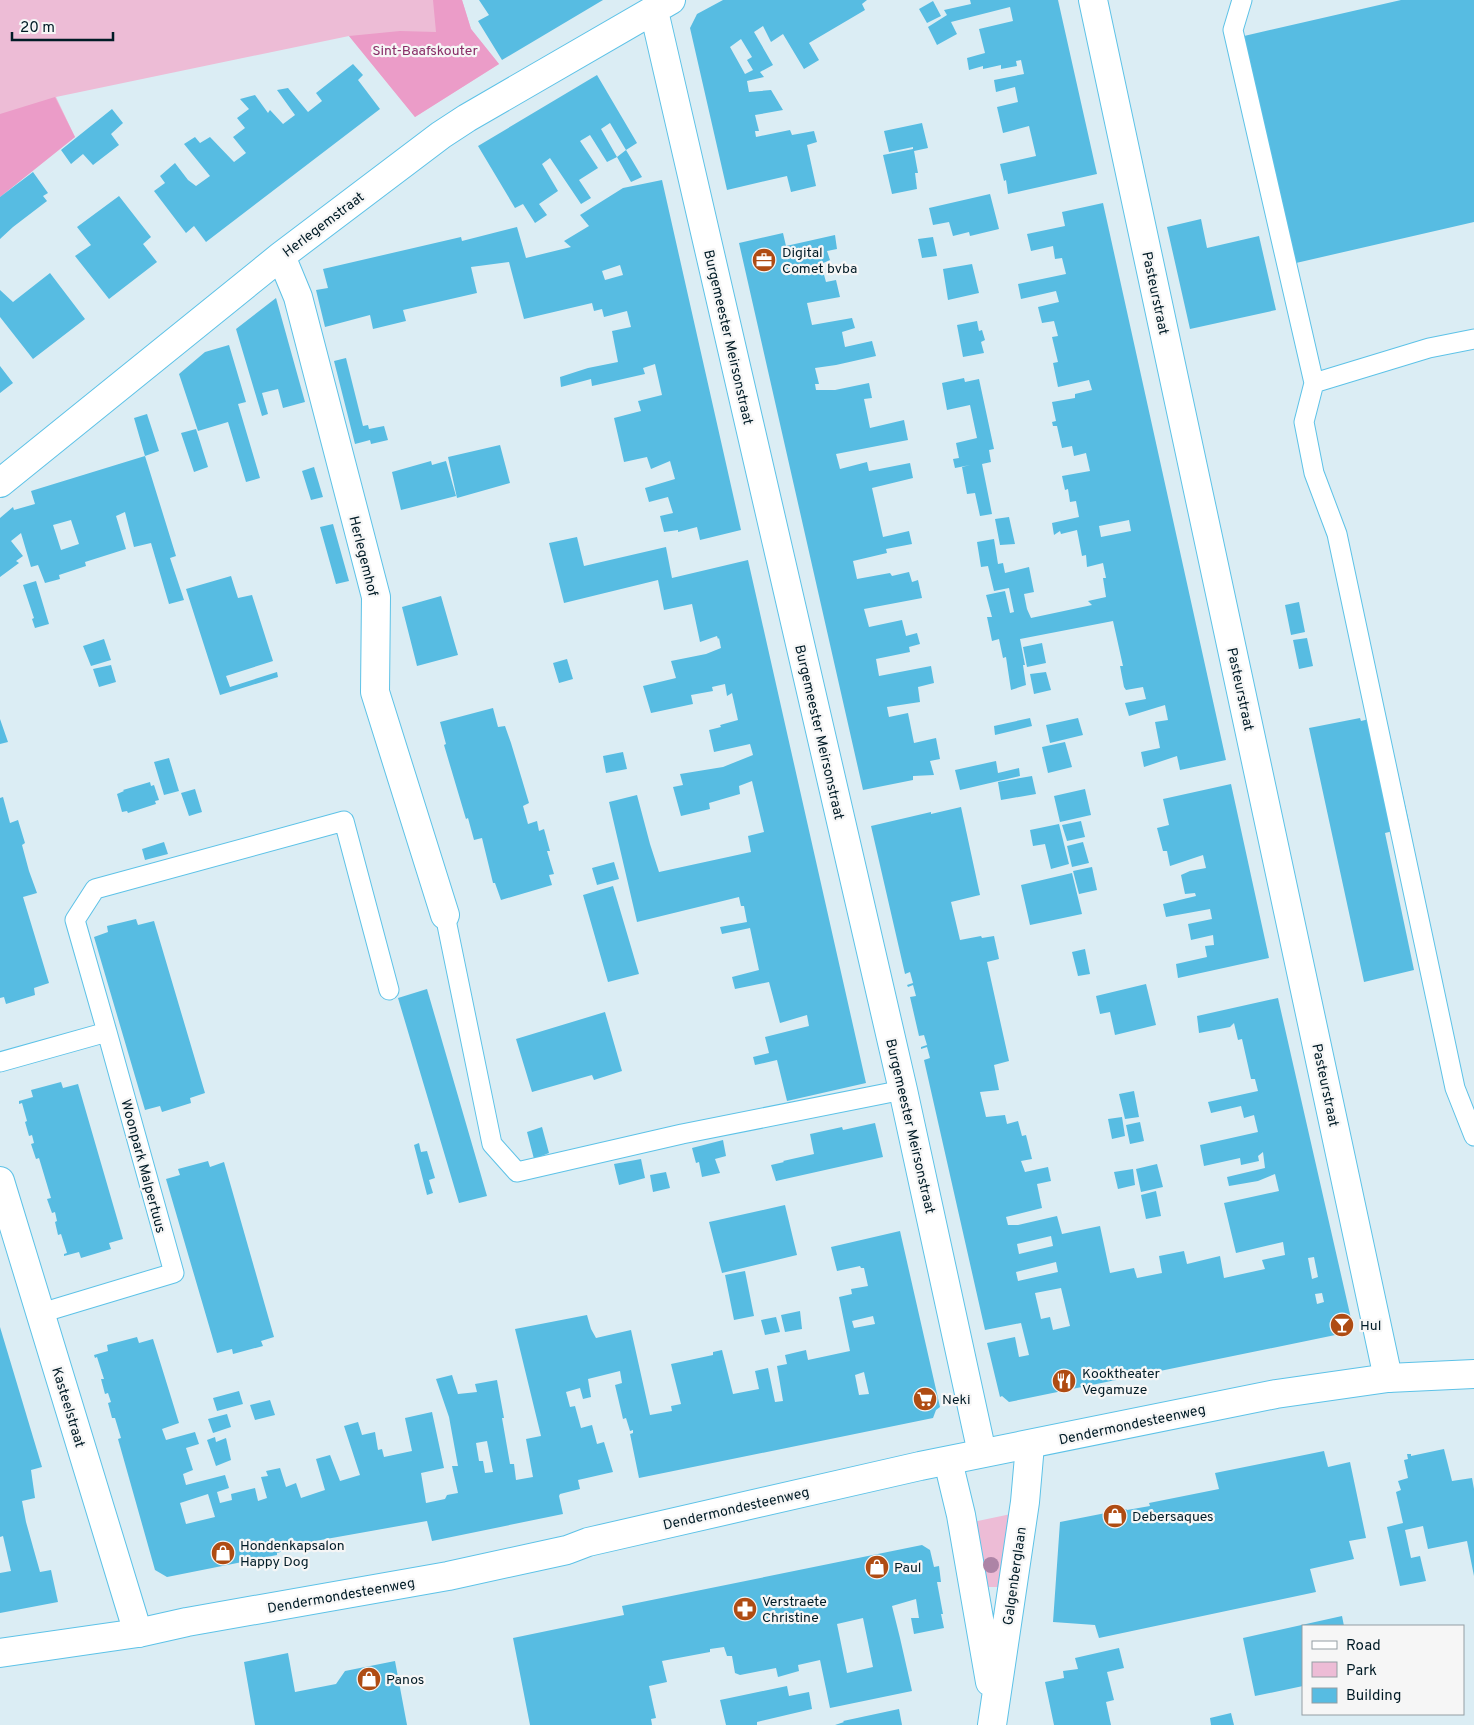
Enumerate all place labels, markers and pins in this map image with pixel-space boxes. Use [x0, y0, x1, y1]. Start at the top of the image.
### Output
place label: Digital Comet bvba [782, 245, 857, 278]
office icon: Digital Comet bvba [751, 247, 777, 273]
bar icon: Hul [1329, 1312, 1355, 1338]
place label: Hul [1360, 1318, 1381, 1335]
place label: Kooktheater Vegamuze [1082, 1366, 1161, 1399]
restaurant icon: Kooktheater Vegamuze [1051, 1368, 1077, 1394]
supermarket icon: Neki [912, 1386, 938, 1412]
place label: Neki [942, 1392, 970, 1409]
shop icon: Debersaques [1102, 1503, 1128, 1529]
place label: Debersaques [1132, 1509, 1214, 1526]
place label: Hondenkapsalon Happy Dog [240, 1538, 345, 1571]
shop icon: Hondenkapsalon Happy Dog [210, 1540, 236, 1566]
shop icon: Paul [864, 1554, 890, 1580]
place label: Paul [894, 1560, 921, 1577]
place label: Verstraete Christine [762, 1594, 827, 1627]
pharmacy icon: Verstraete Christine [732, 1596, 758, 1622]
shop icon: Panos [356, 1666, 382, 1692]
place label: Panos [386, 1672, 424, 1689]

